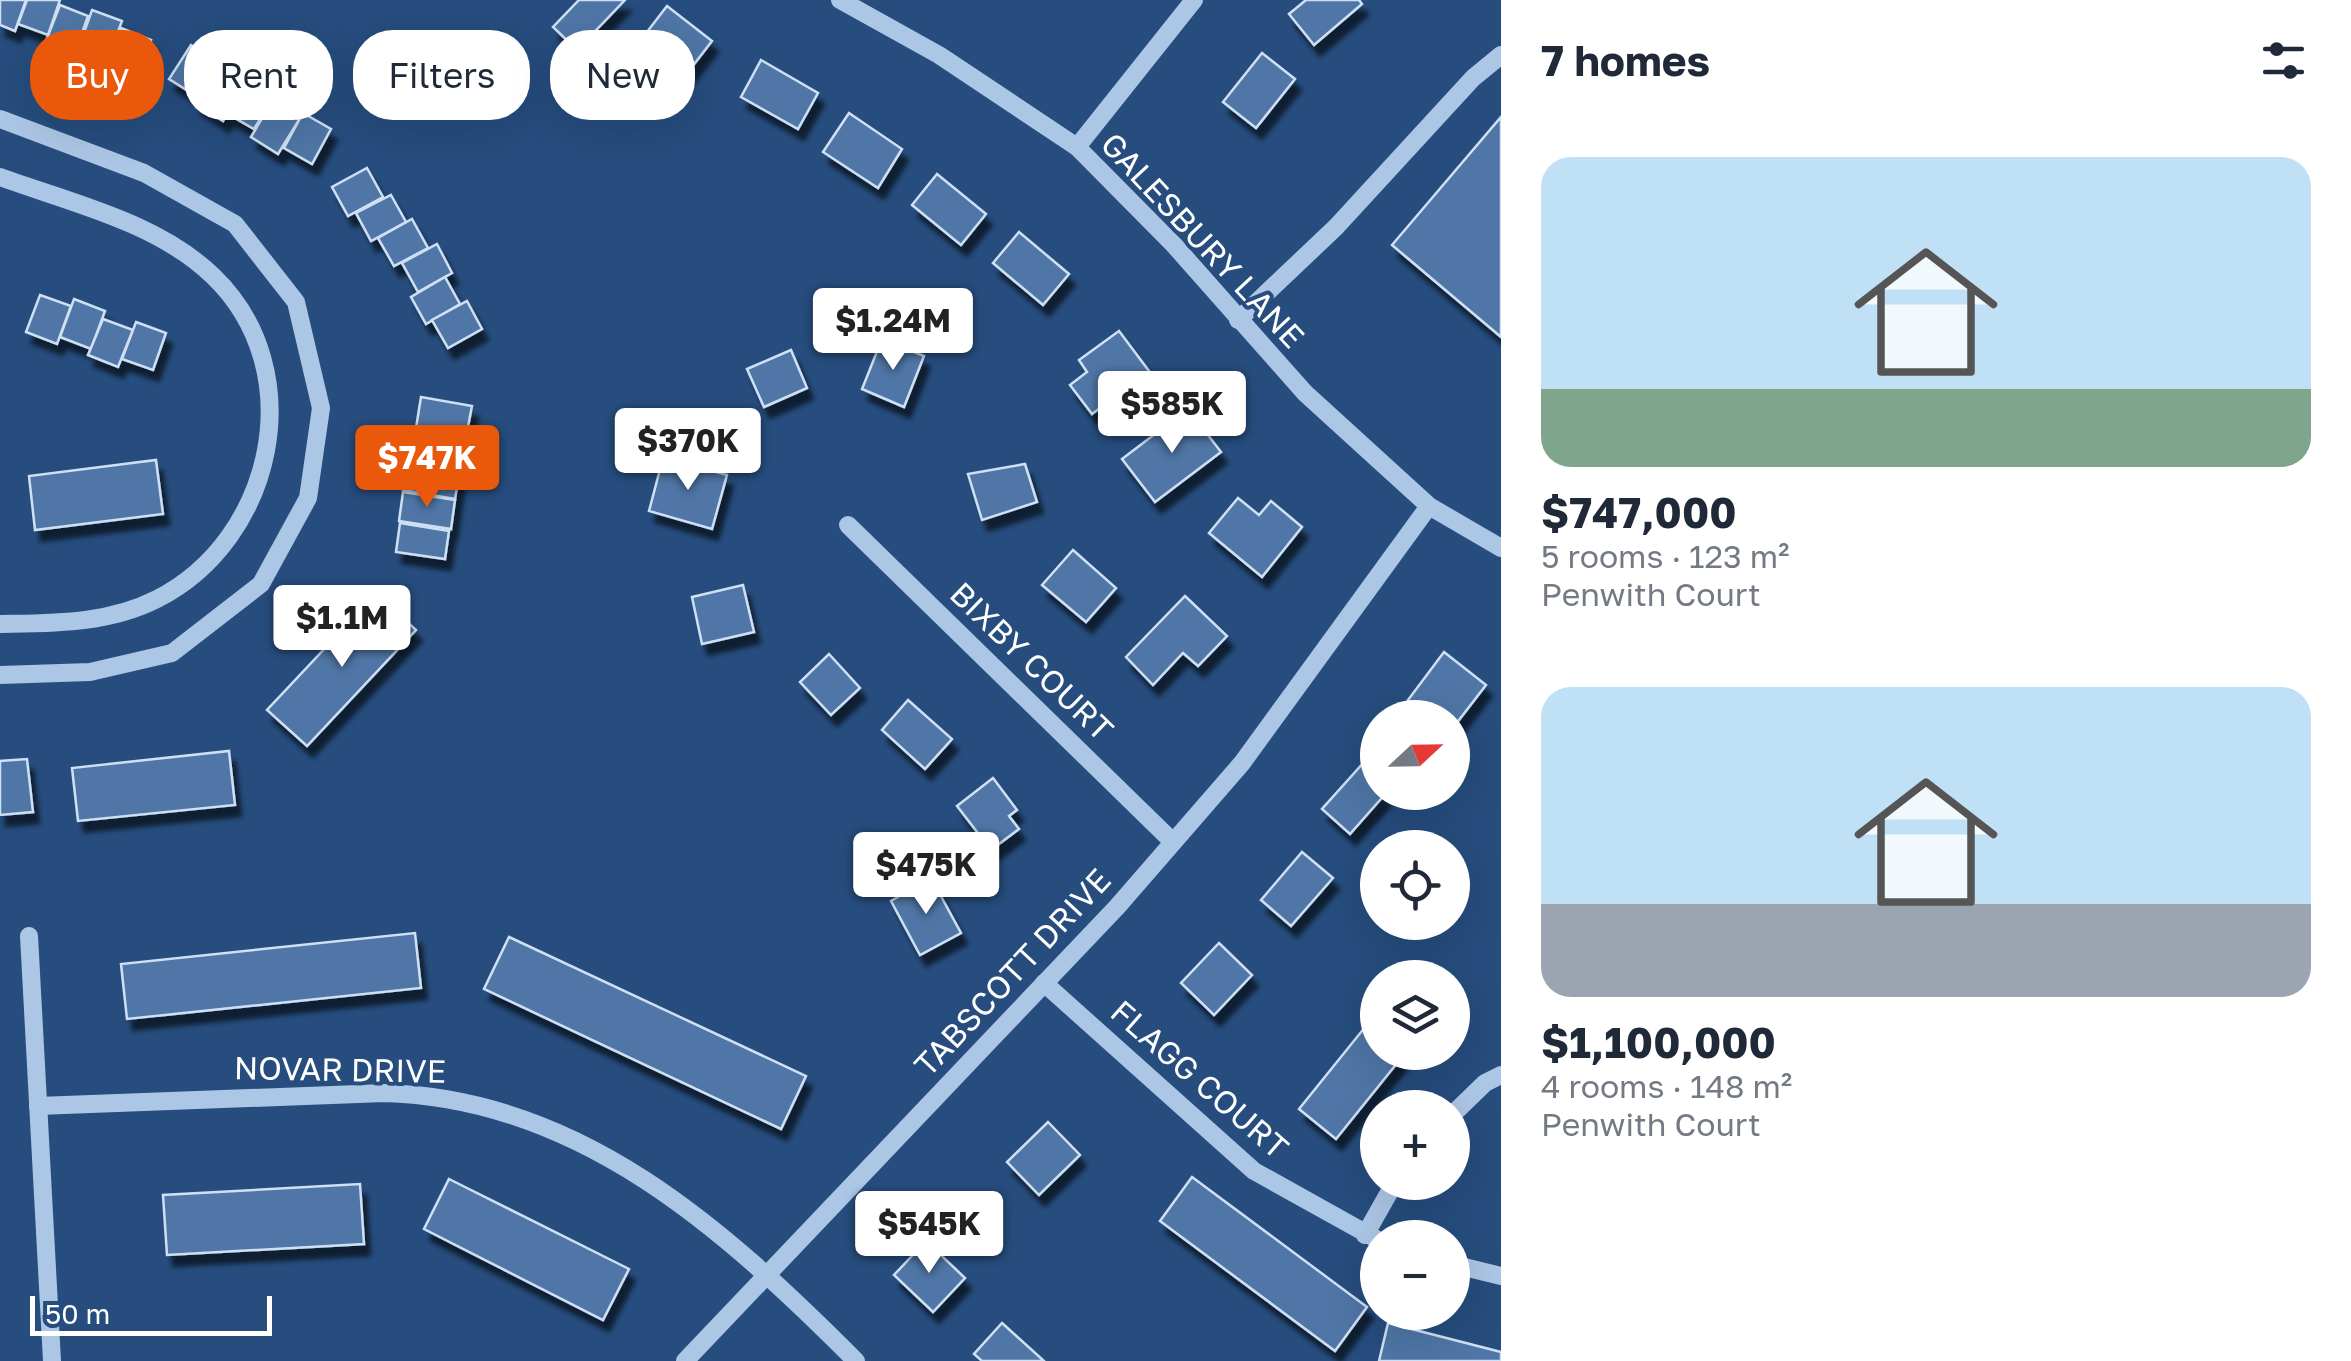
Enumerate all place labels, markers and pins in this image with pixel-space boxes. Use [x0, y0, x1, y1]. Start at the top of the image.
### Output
pin: $1.24M [812, 288, 974, 373]
pin: $585K [1102, 371, 1242, 456]
pin: $370K [618, 408, 758, 493]
pin: $747K [357, 425, 497, 510]
pin: $1.1M [272, 585, 412, 670]
pin: $475K [856, 832, 996, 917]
pin: $545K [859, 1191, 999, 1276]

